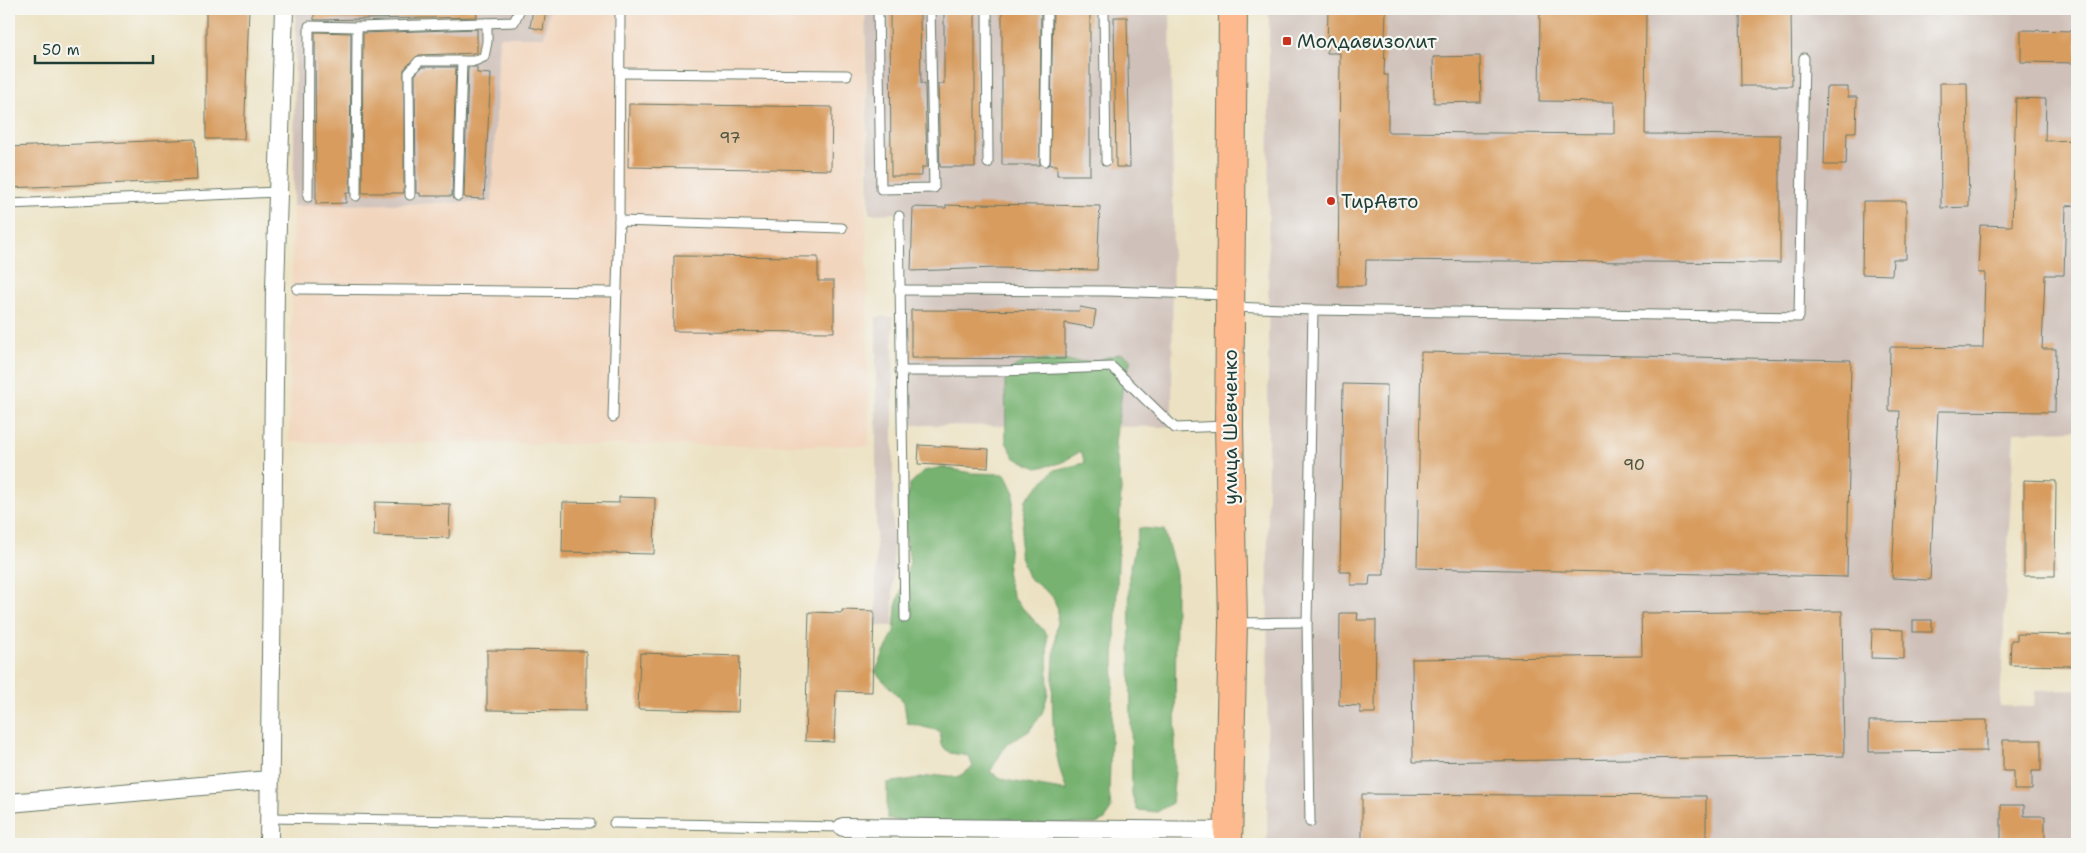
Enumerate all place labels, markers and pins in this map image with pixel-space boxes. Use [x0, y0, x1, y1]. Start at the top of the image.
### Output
place label: Молдавизолит [1297, 29, 1437, 54]
marker: Молдавизолит [1281, 35, 1293, 47]
place label: ТирАвто [1341, 189, 1418, 214]
marker: ТирАвто [1325, 195, 1337, 207]

